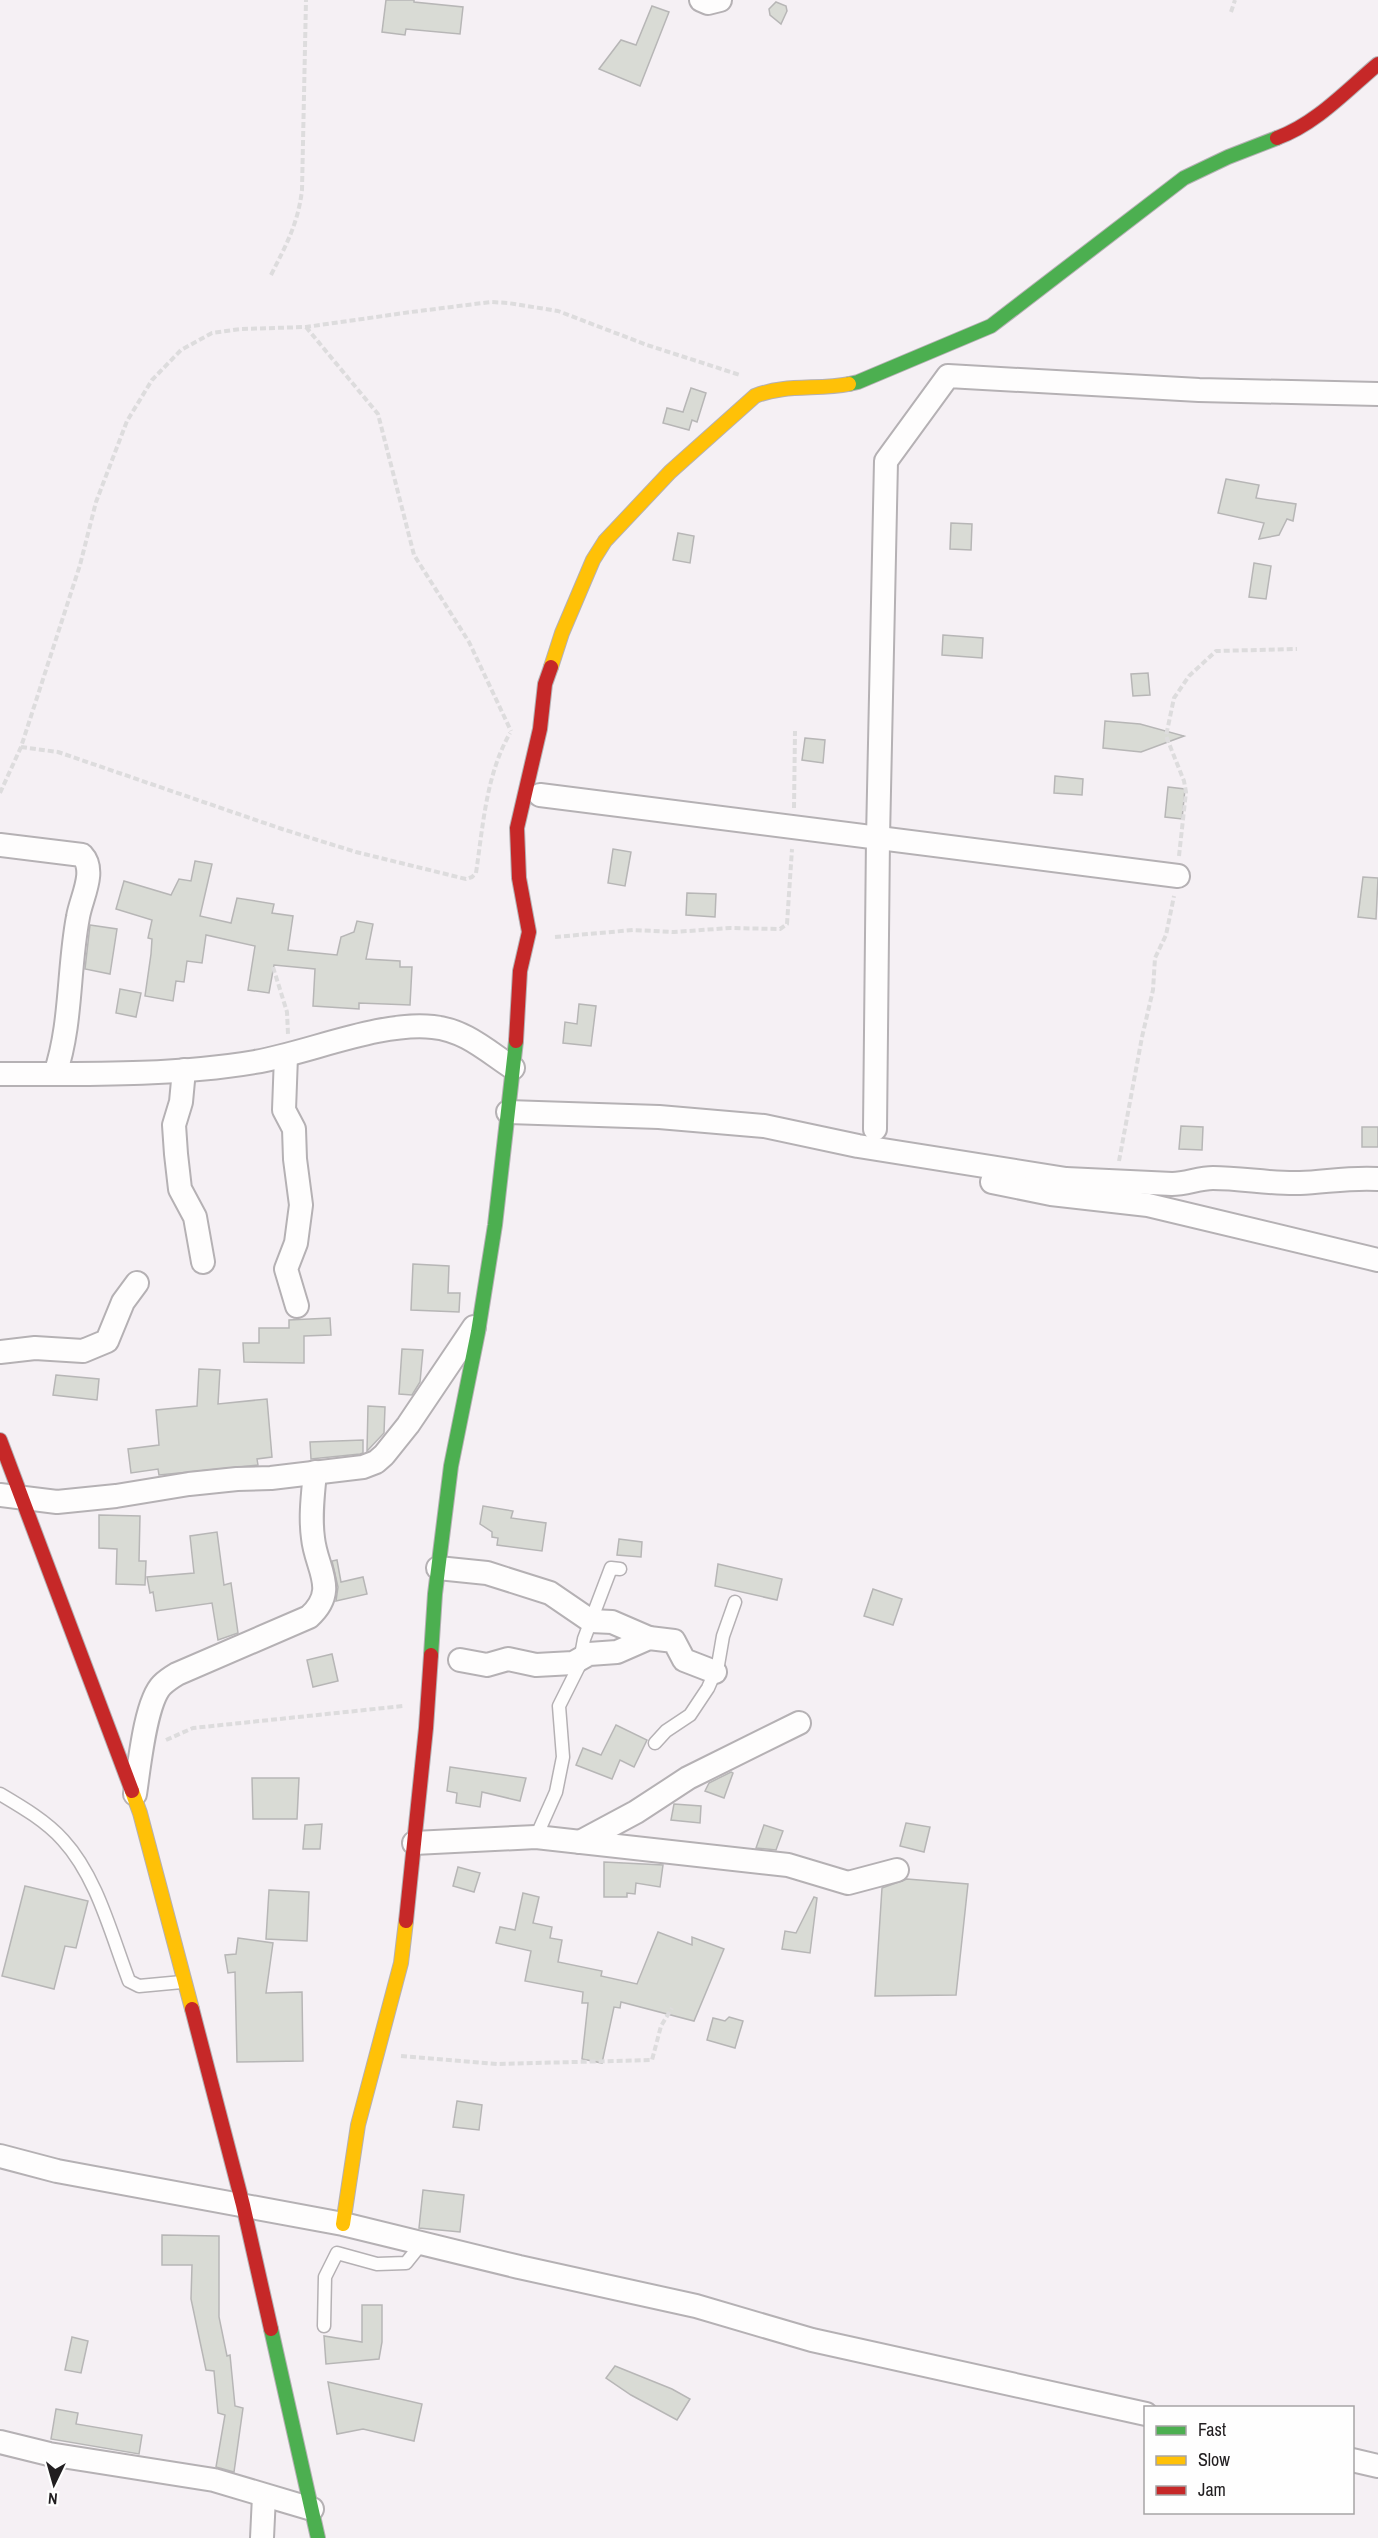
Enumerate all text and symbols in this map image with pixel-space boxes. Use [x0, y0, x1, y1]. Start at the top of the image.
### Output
legend [1144, 2406, 1354, 2514]
text: Fast [1198, 2417, 1226, 2442]
text: Slow [1198, 2447, 1230, 2472]
north arrow [24, 2454, 84, 2514]
text: Jam [1198, 2477, 1226, 2502]
text: N [47, 2488, 58, 2510]

